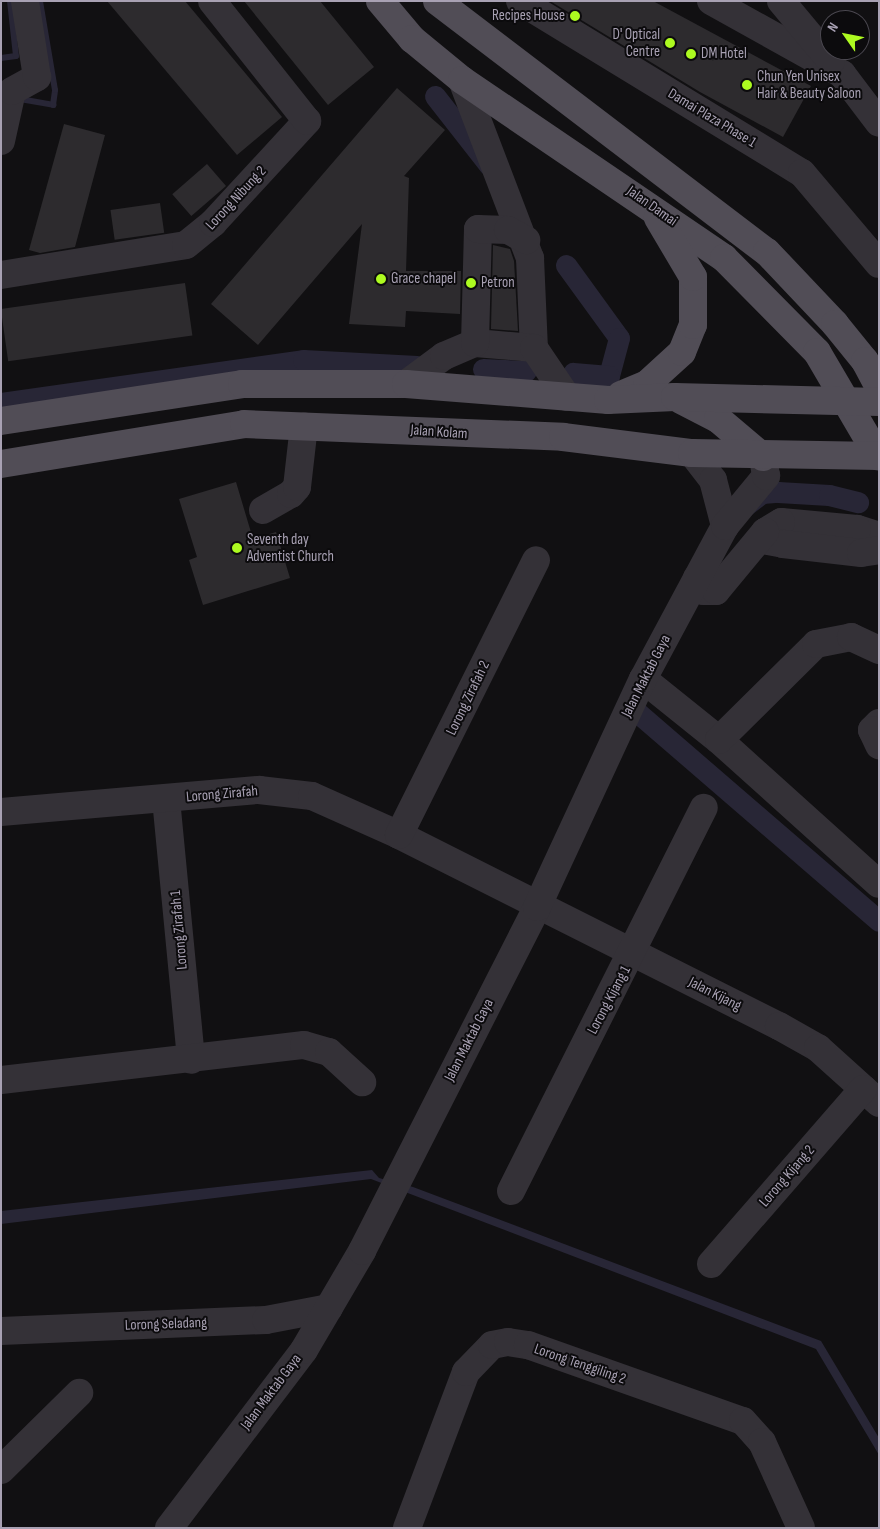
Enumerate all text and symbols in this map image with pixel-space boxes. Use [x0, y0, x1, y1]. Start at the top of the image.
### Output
place label: Recipes House [492, 7, 565, 25]
marker: Recipes House [569, 10, 581, 22]
north arrow [820, 10, 870, 60]
text: N [824, 19, 842, 35]
place label: D' Optical Centre [613, 25, 660, 60]
marker: D' Optical Centre [664, 37, 676, 49]
place label: DM Hotel [701, 45, 747, 63]
marker: DM Hotel [685, 48, 697, 60]
place label: Chun Yen Unisex Hair & Beauty Saloon [757, 67, 861, 102]
marker: Chun Yen Unisex Hair & Beauty Saloon [741, 79, 753, 91]
street label: Damai Plaza Phase 1 [665, 85, 759, 151]
street label: Lorong Nibung 2 [202, 162, 270, 234]
street label: Jalan Damai [623, 182, 681, 230]
place label: Grace chapel [391, 270, 456, 288]
marker: Grace chapel [375, 273, 387, 285]
place label: Petron [481, 274, 515, 292]
marker: Petron [465, 277, 477, 289]
street label: Jalan Kolam [410, 421, 468, 443]
place label: Seventh day Adventist Church [247, 530, 334, 565]
marker: Seventh day Adventist Church [231, 542, 243, 554]
street label: Jalan Maktab Gaya [618, 632, 674, 720]
street label: Lorong Zirafah 2 [442, 658, 494, 738]
street label: Lorong Zirafah [185, 782, 259, 806]
street label: Lorong Zirafah 1 [167, 890, 191, 970]
street label: Lorong Kijang 1 [583, 963, 635, 1037]
street label: Jalan Kijang [686, 973, 744, 1015]
street label: Jalan Maktab Gaya [441, 996, 497, 1084]
street label: Lorong Kijang 2 [755, 1142, 819, 1210]
street label: Lorong Seladang [125, 1314, 207, 1334]
street label: Lorong Tenggiling 2 [532, 1340, 628, 1388]
street label: Jalan Maktab Gaya [237, 1351, 305, 1433]

